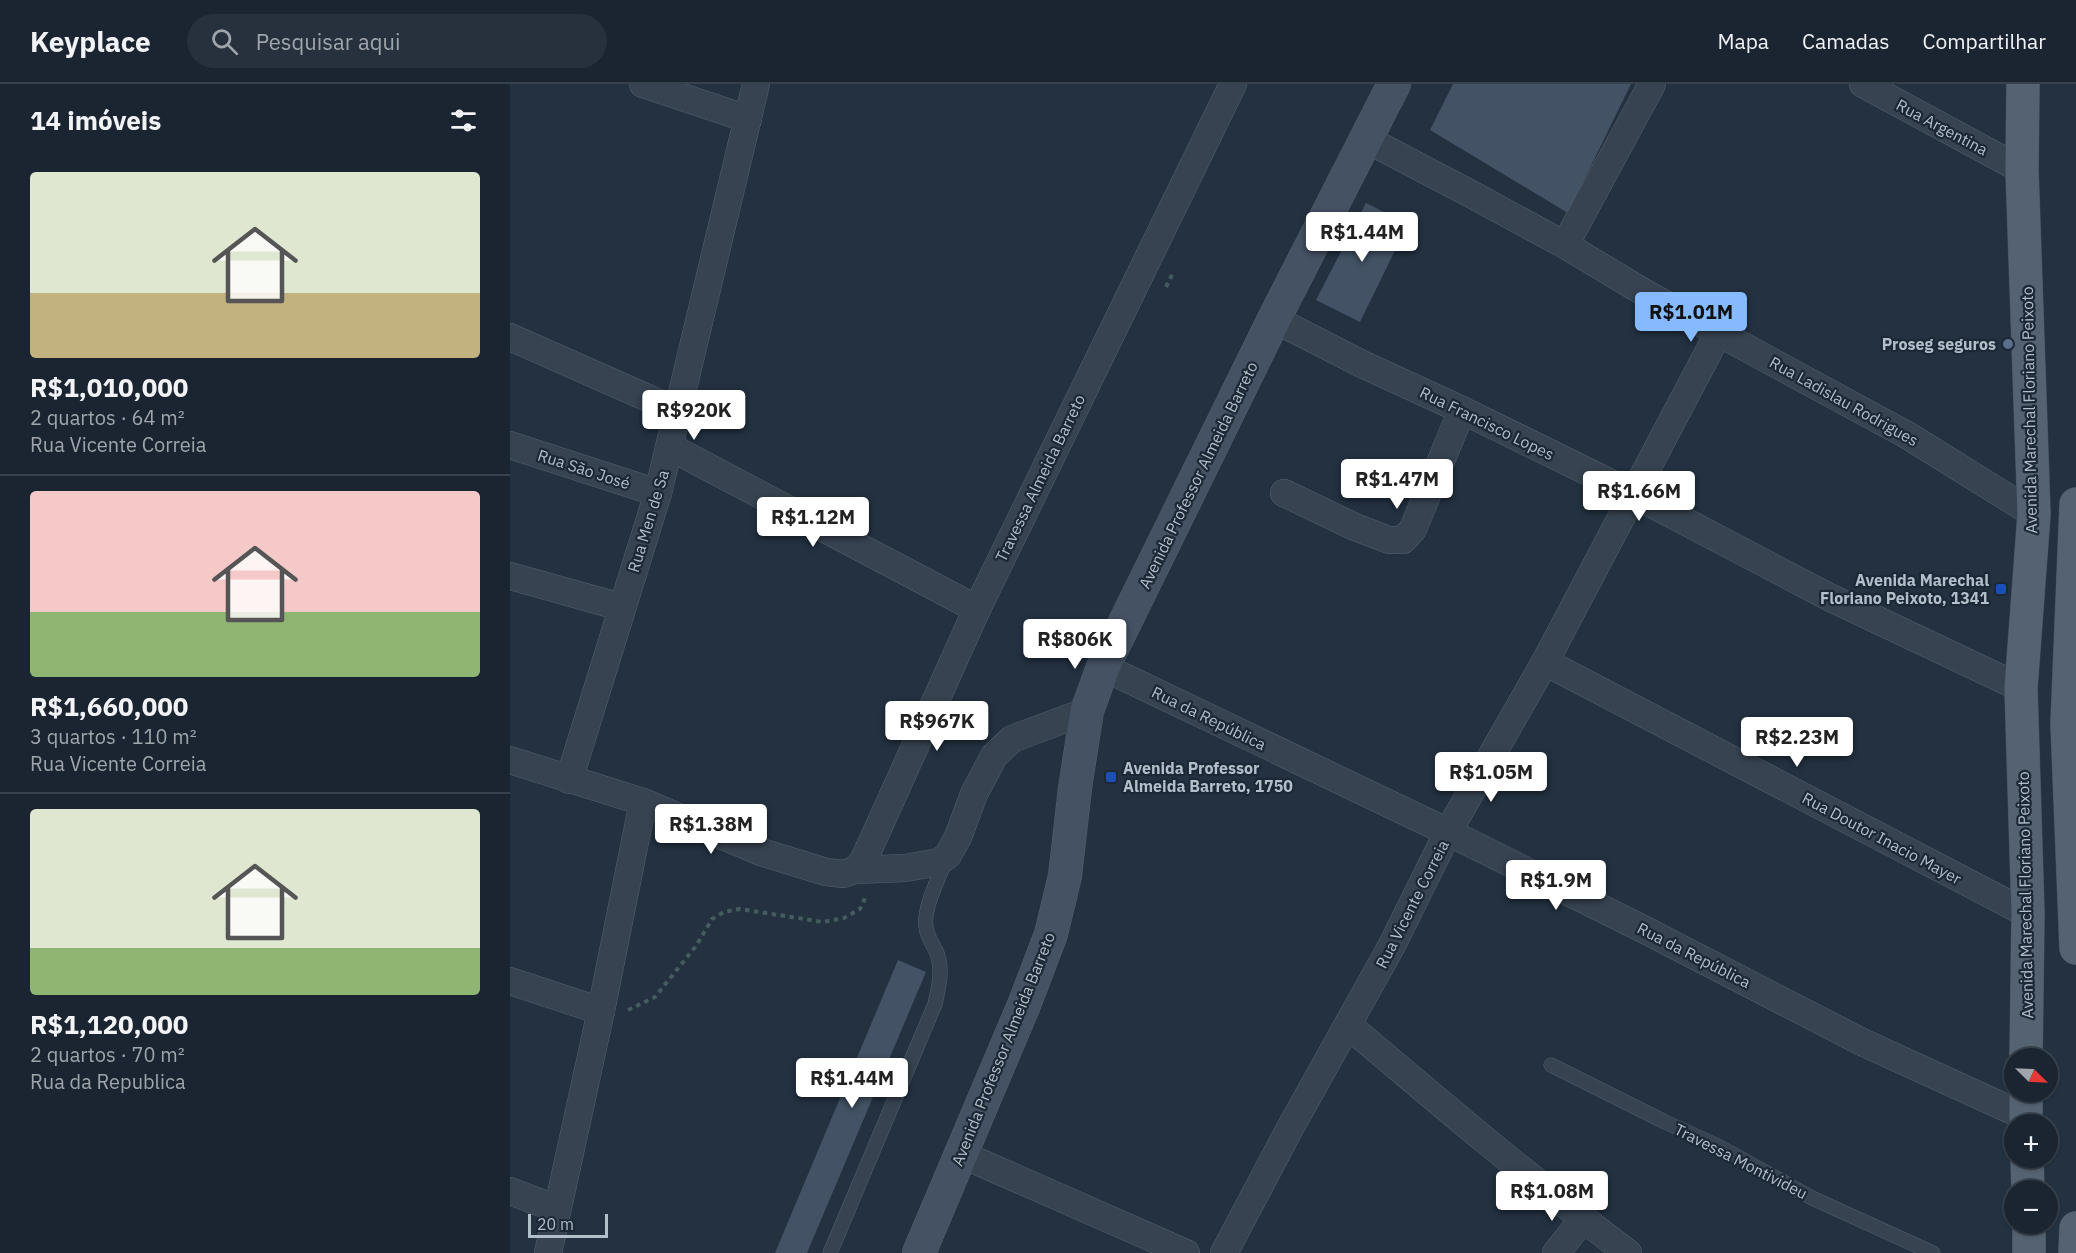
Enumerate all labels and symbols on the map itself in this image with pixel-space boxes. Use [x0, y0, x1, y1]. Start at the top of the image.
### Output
street label: Rua Argentina [1893, 94, 1992, 160]
pin: R$1.44M [1307, 212, 1417, 263]
street label: Avenida Marechal Floriano Peixoto [2017, 286, 2041, 534]
pin: R$1.01M [1636, 292, 1746, 343]
place label: Proseg seguros [1882, 334, 1996, 354]
marker: Proseg seguros [2001, 337, 2015, 351]
street label: Rua Ladislau Rodrigues [1766, 352, 1922, 450]
street label: Avenida Professor Almeida Barreto [1134, 358, 1262, 592]
street label: Rua Francisco Lopes [1417, 382, 1557, 464]
pin: R$920K [645, 390, 743, 441]
street label: Travessa Almeida Barreto [991, 391, 1089, 565]
street label: Rua São José [535, 445, 633, 493]
pin: R$1.47M [1342, 459, 1452, 510]
street label: Rua Men de Sa [623, 467, 673, 575]
pin: R$1.66M [1584, 471, 1694, 522]
pin: R$1.12M [758, 497, 868, 548]
place label: Avenida Marechal Floriano Peixoto, 1341 [1820, 570, 1989, 608]
marker: Avenida Marechal Floriano Peixoto, 1341 [1994, 582, 2008, 596]
pin: R$806K [1026, 619, 1124, 670]
street label: Rua da República [1149, 682, 1270, 755]
pin: R$967K [888, 701, 986, 752]
pin: R$2.23M [1742, 717, 1852, 768]
pin: R$1.05M [1436, 752, 1546, 803]
place label: Avenida Professor Almeida Barreto, 1750 [1123, 758, 1293, 796]
marker: Avenida Professor Almeida Barreto, 1750 [1104, 770, 1118, 784]
street label: Avenida Marechal Floriano Peixoto [2013, 771, 2037, 1019]
street label: Rua Doutor Inacio Mayer [1799, 788, 1965, 889]
pin: R$1.38M [656, 804, 766, 855]
street label: Rua Vicente Correia [1371, 836, 1453, 971]
pin: R$1.9M [1507, 860, 1605, 911]
street label: Rua da República [1634, 918, 1754, 992]
street label: Avenida Professor Almeida Barreto [947, 929, 1059, 1169]
north arrow [2004, 1048, 2058, 1102]
pin: R$1.44M [797, 1058, 907, 1109]
street label: Travessa Montivideu [1671, 1119, 1811, 1203]
pin: R$1.08M [1497, 1171, 1607, 1222]
scale bar [528, 1211, 608, 1238]

